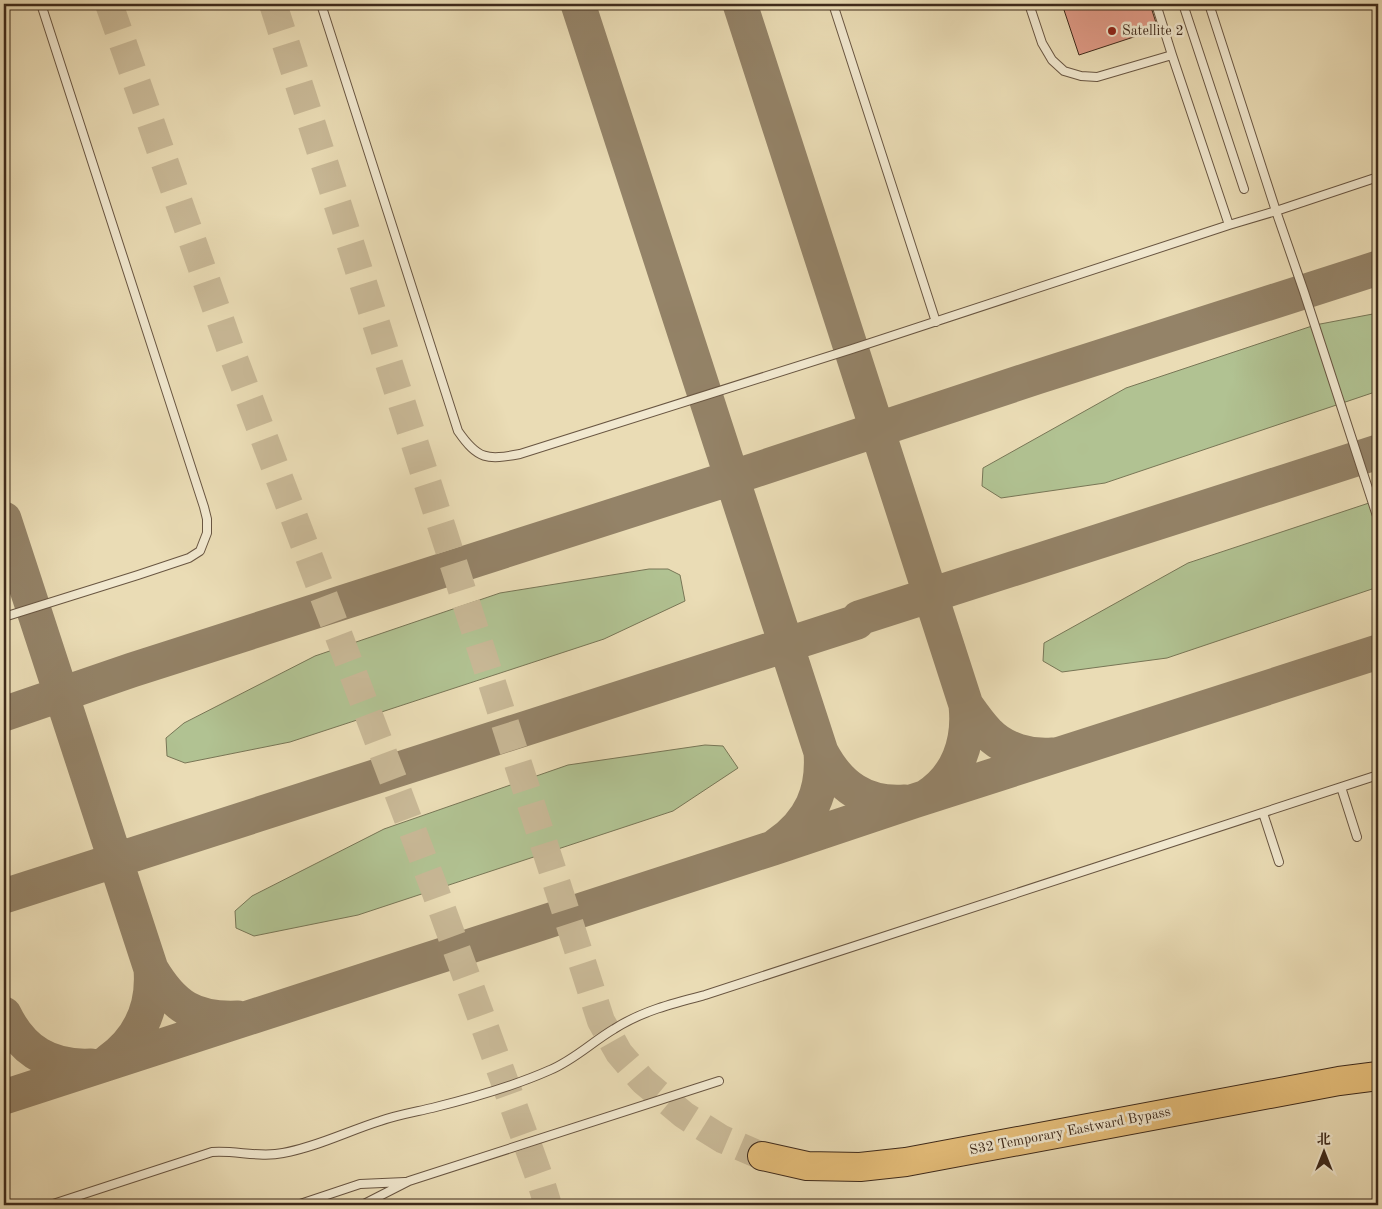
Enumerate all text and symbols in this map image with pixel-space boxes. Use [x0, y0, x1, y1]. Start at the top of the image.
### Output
place label: Satellite 2 [1122, 24, 1184, 38]
marker: Satellite 2 [1106, 25, 1118, 37]
street label: S32 Temporary Eastward Bypass [968, 1105, 1172, 1157]
north arrow [1300, 1126, 1350, 1176]
text: 北 [1317, 1132, 1331, 1147]

